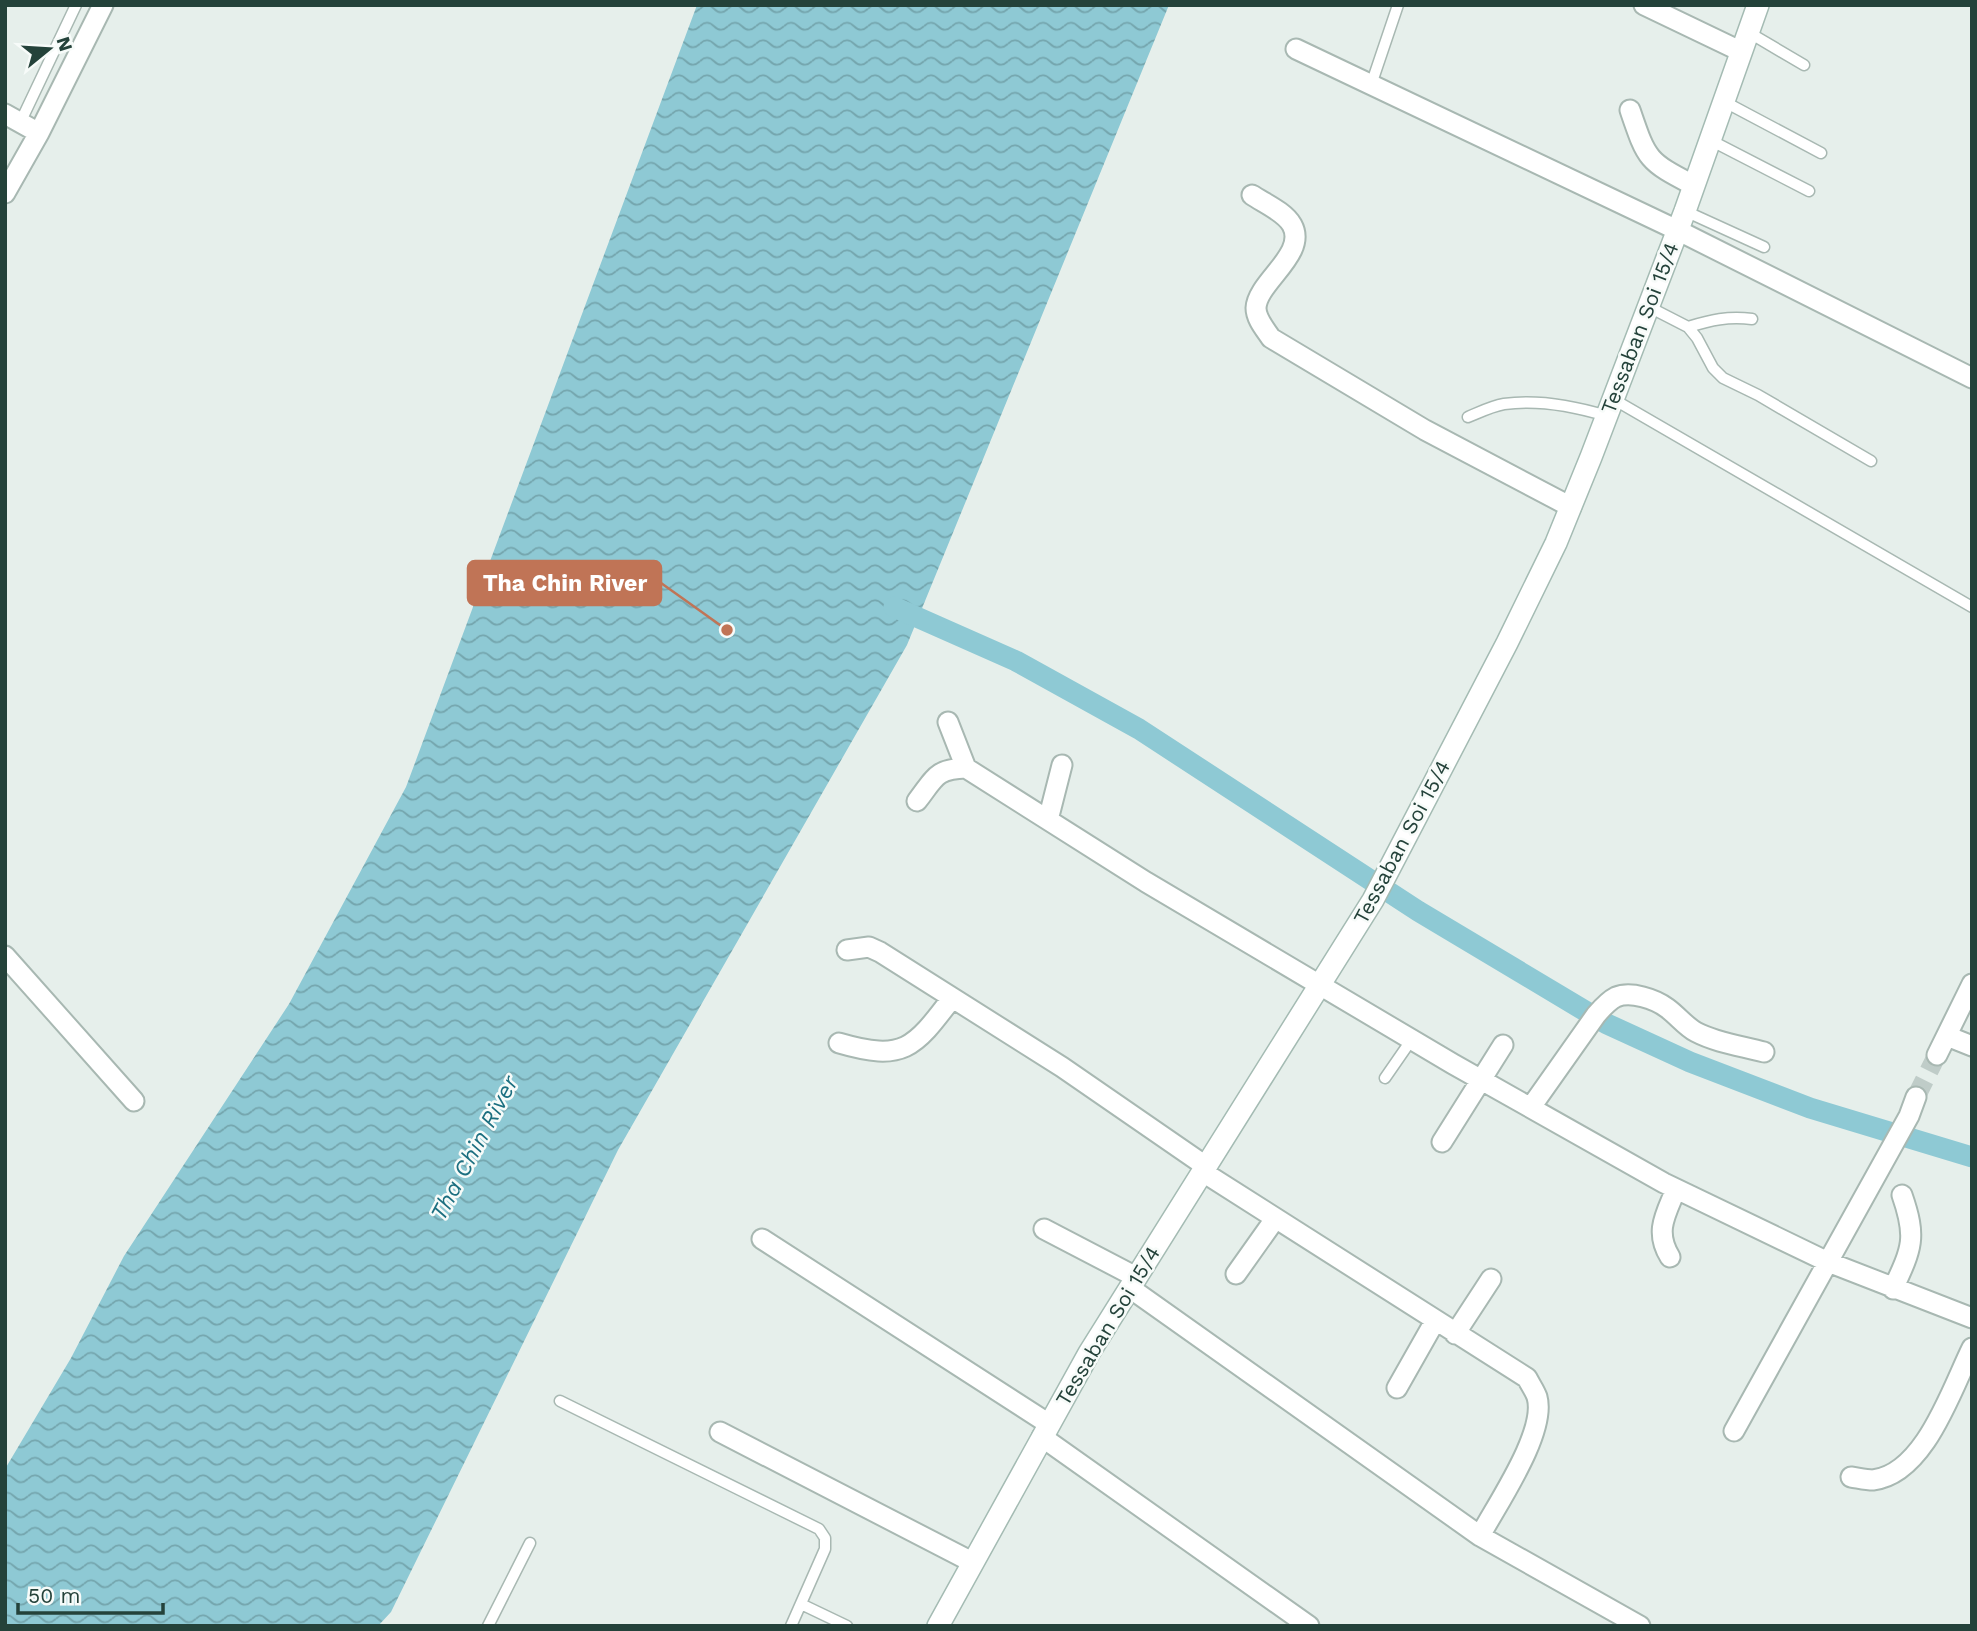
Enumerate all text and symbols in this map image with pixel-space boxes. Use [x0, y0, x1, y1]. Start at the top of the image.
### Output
north arrow [14, 14, 84, 84]
text: N [52, 34, 78, 54]
street label: Tessaban Soi 15/4 [1595, 239, 1684, 417]
callout: Tha Chin River [468, 561, 661, 605]
text: Tha Chin River [483, 570, 647, 597]
street label: Tessaban Soi 15/4 [1348, 756, 1455, 928]
water label: Tha Chin River [425, 1070, 524, 1225]
street label: Tessaban Soi 15/4 [1050, 1241, 1165, 1410]
scale bar [18, 1572, 163, 1616]
text: 50 m [28, 1583, 80, 1608]

